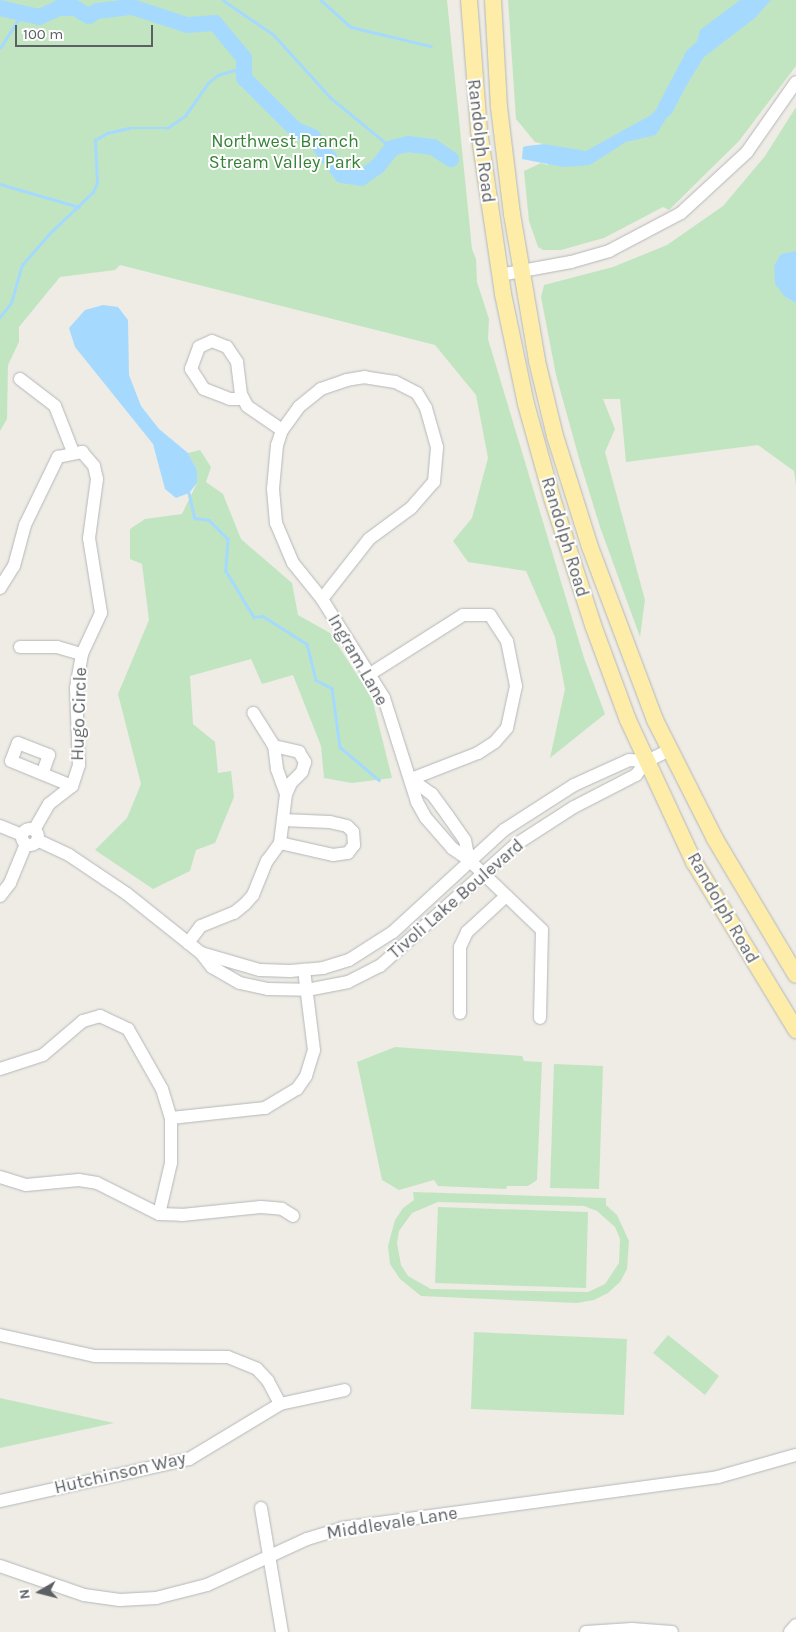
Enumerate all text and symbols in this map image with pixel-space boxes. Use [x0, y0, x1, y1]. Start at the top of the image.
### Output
scale bar [18, 15, 155, 47]
text: 100 m [23, 25, 63, 43]
street label: Randolph Road [463, 78, 499, 204]
park label: Northwest Branch Stream Valley Park [209, 131, 361, 173]
street label: Randolph Road [536, 474, 594, 600]
street label: Ingram Lane [323, 610, 393, 710]
street label: Hugo Circle [67, 667, 91, 761]
street label: Tivoli Lake Boulevard [384, 834, 528, 964]
street label: Randolph Road [683, 849, 763, 967]
street label: Hutchinson Way [52, 1447, 188, 1499]
street label: Middlevale Lane [325, 1502, 459, 1544]
north arrow [15, 1567, 65, 1617]
text: N [16, 1588, 34, 1600]

